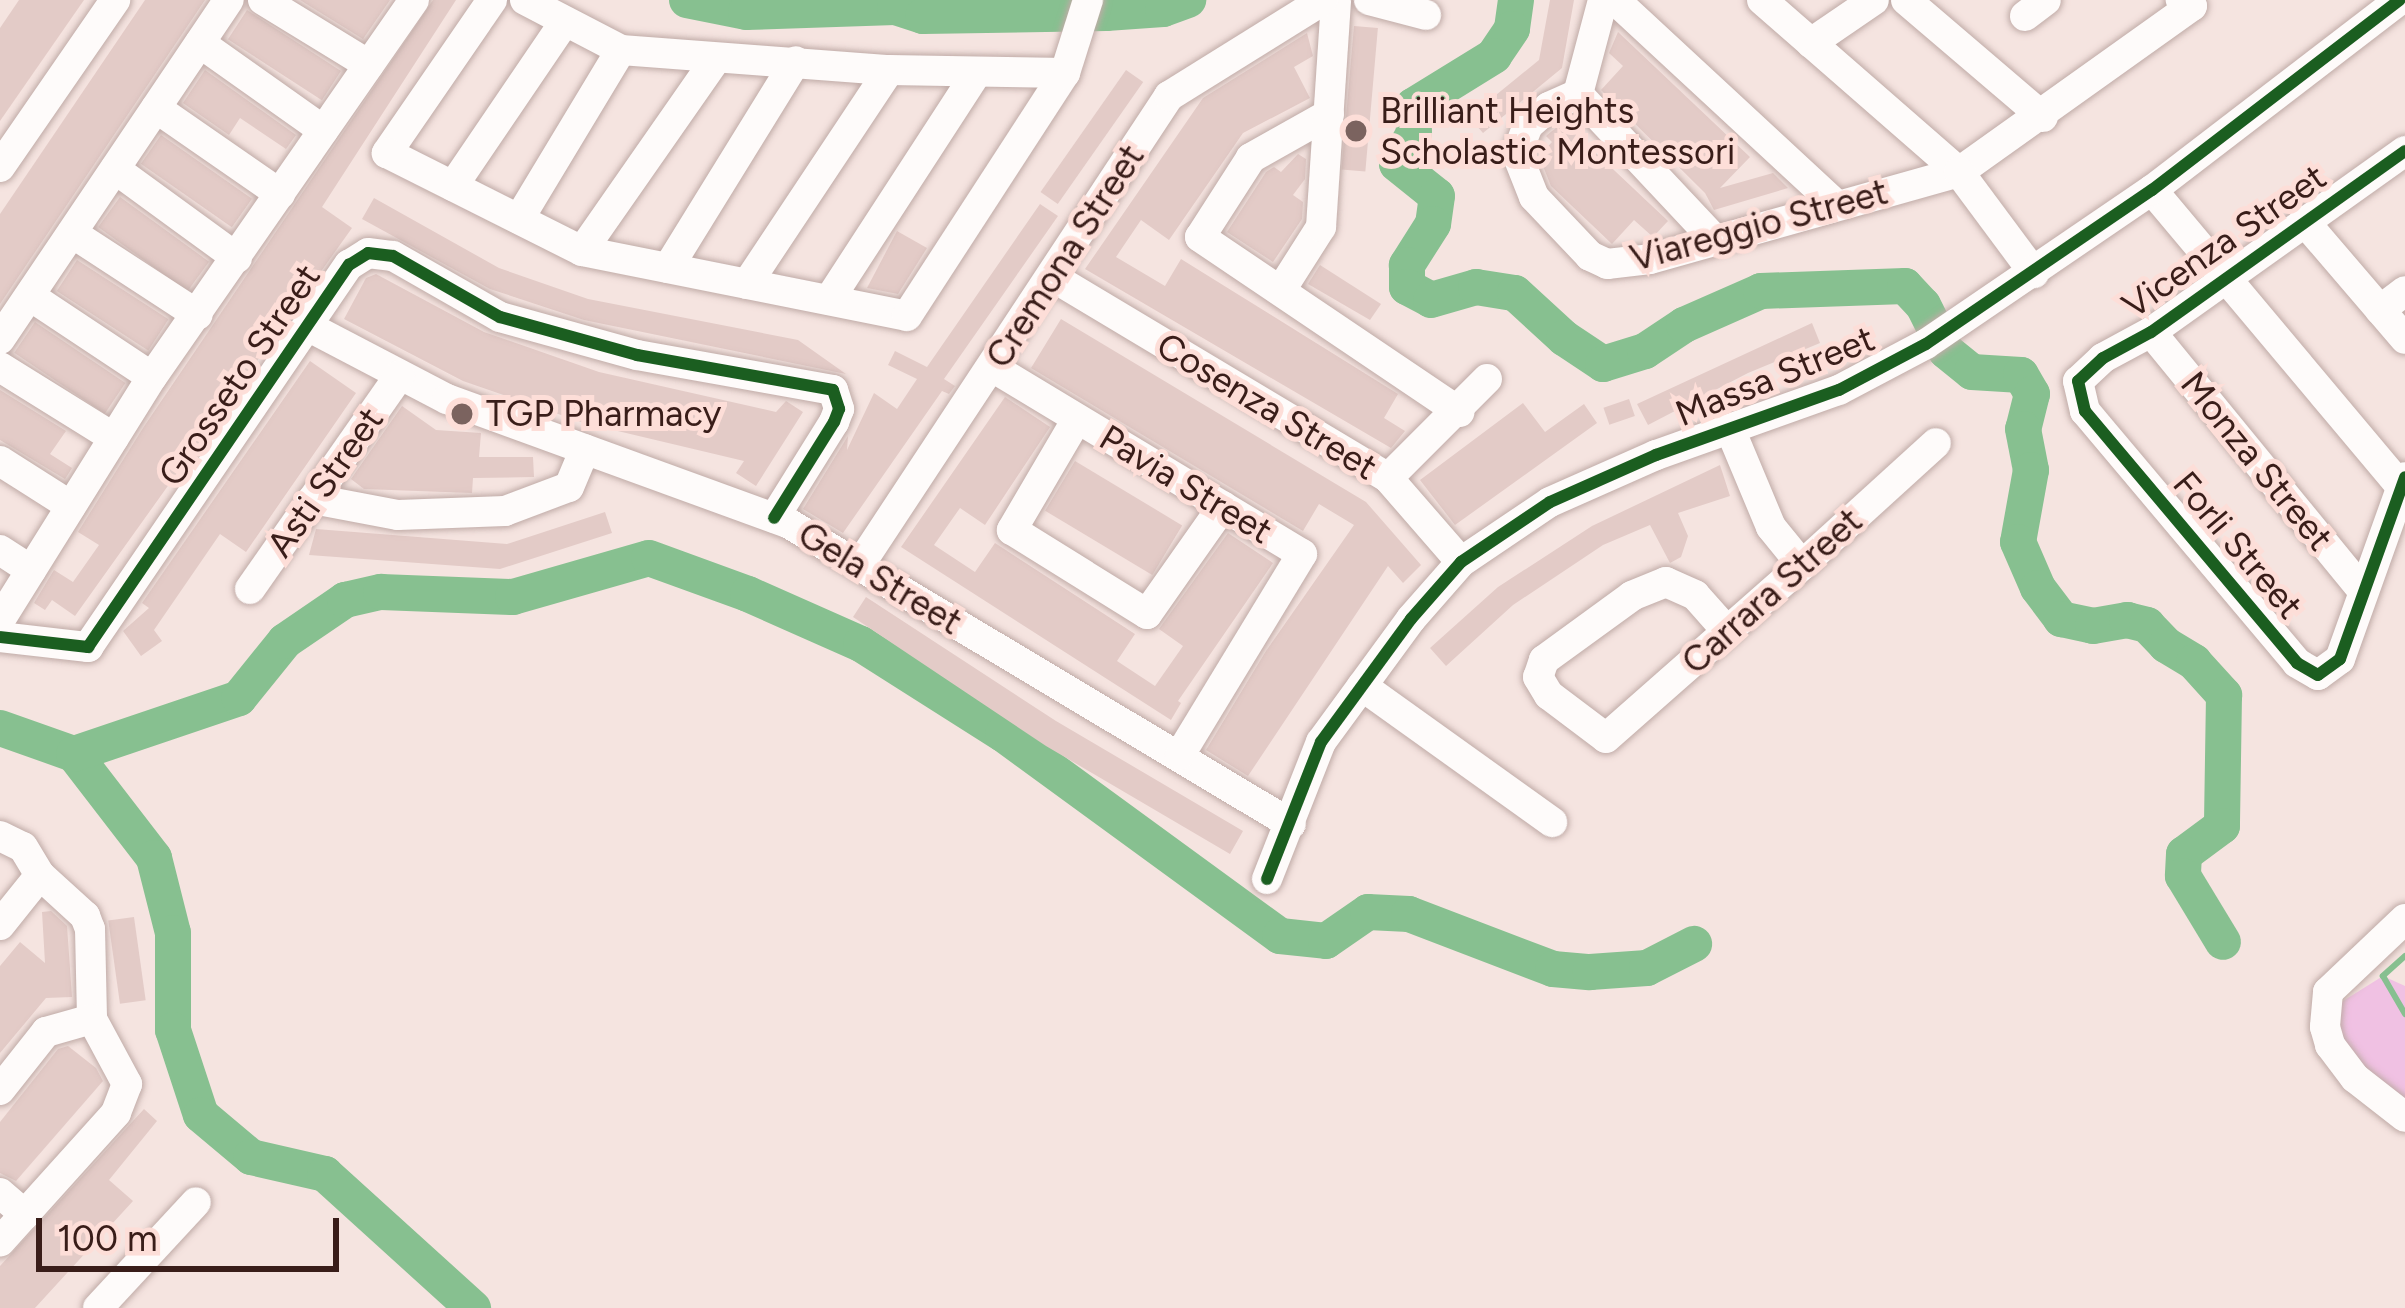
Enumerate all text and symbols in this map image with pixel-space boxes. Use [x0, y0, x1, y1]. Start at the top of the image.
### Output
place label: Brilliant Heights Scholastic Montessori [1380, 88, 1735, 173]
marker: Brilliant Heights Scholastic Montessori [1343, 118, 1369, 144]
street label: Cremona Street [977, 136, 1153, 376]
street label: Vicenza Street [2114, 155, 2334, 327]
street label: Viareggio Street [1626, 170, 1892, 280]
street label: Grosseto Street [149, 256, 329, 494]
street label: Massa Street [1669, 317, 1881, 435]
street label: Cosenza Street [1149, 323, 1385, 489]
street label: Monza Street [2172, 363, 2342, 559]
place label: TGP Pharmacy [486, 392, 721, 436]
street label: Asti Street [258, 399, 392, 565]
marker: TGP Pharmacy [449, 401, 475, 427]
street label: Pavia Street [1092, 416, 1280, 552]
street label: Forli Street [2164, 463, 2312, 627]
street label: Carrara Street [1673, 499, 1871, 683]
street label: Gela Street [790, 512, 970, 644]
scale bar [42, 1194, 345, 1268]
text: 100 m [57, 1217, 158, 1260]

